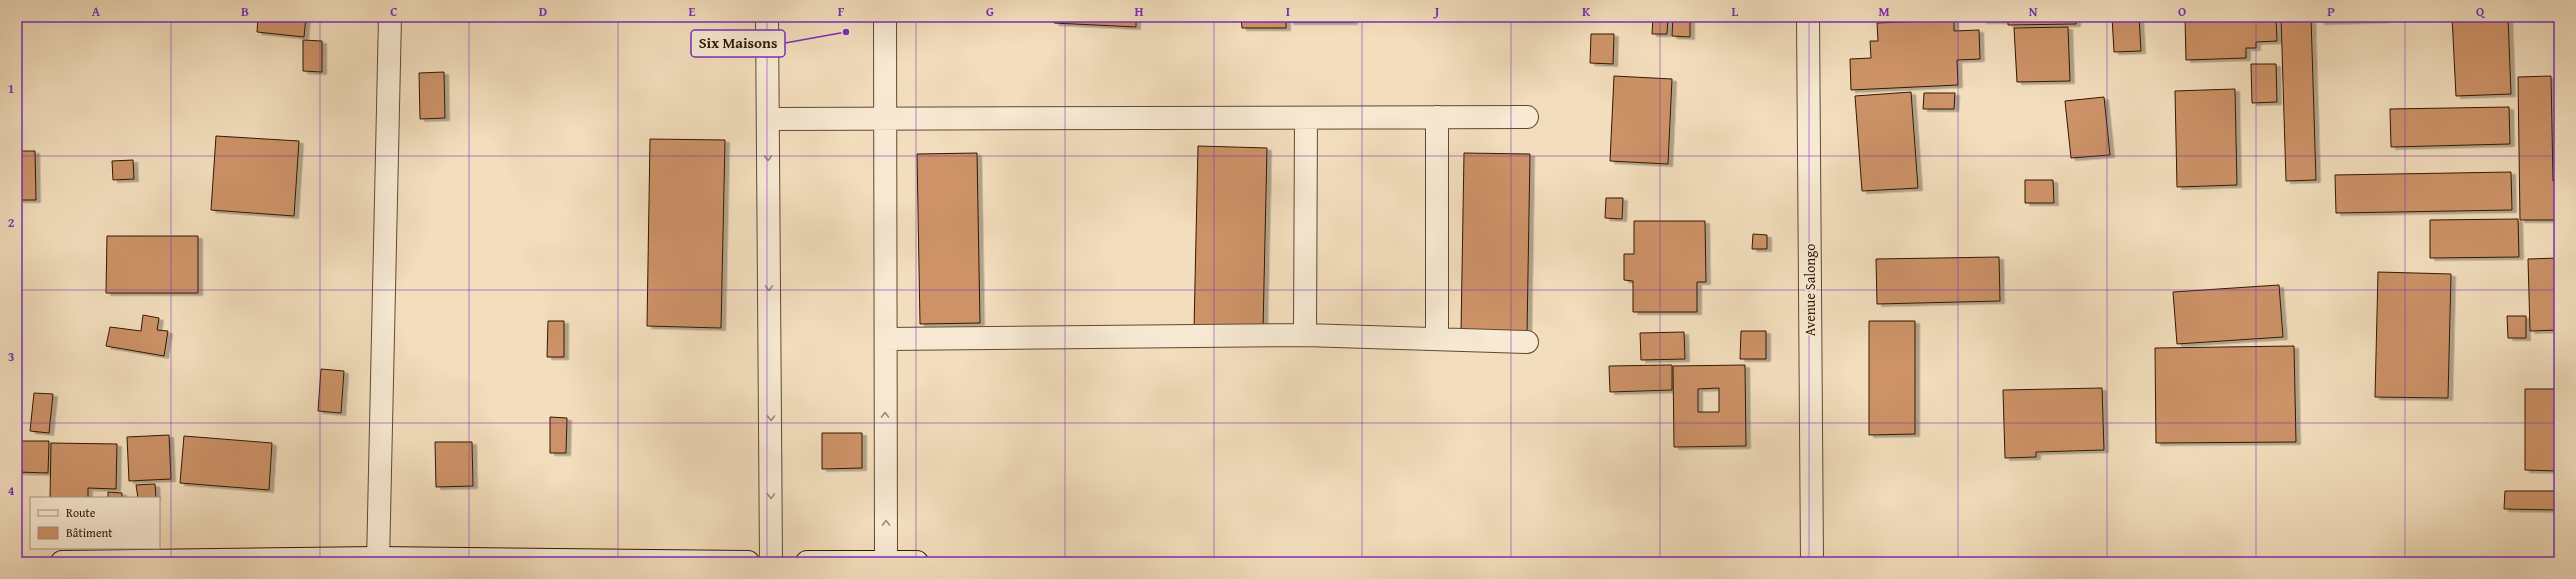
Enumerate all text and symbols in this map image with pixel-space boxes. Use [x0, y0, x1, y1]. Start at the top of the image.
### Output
text: A [92, 2, 101, 21]
text: B [241, 2, 249, 21]
text: C [390, 2, 398, 21]
text: D [539, 2, 547, 21]
text: E [689, 2, 696, 21]
text: F [838, 2, 845, 21]
text: G [986, 2, 994, 21]
text: H [1134, 2, 1144, 21]
text: I [1286, 2, 1290, 21]
text: J [1433, 2, 1440, 21]
text: K [1582, 2, 1591, 21]
text: L [1732, 2, 1739, 21]
text: M [1878, 2, 1890, 21]
text: N [2029, 2, 2038, 21]
text: O [2178, 2, 2186, 21]
text: P [2327, 2, 2335, 21]
text: Q [2476, 2, 2486, 21]
callout: Six Maisons [691, 30, 785, 57]
text: Six Maisons [699, 32, 777, 53]
text: 1 [8, 79, 14, 98]
one-way arrow [764, 155, 772, 161]
text: 2 [8, 213, 15, 232]
street label: Avenue Salongo [1800, 244, 1820, 336]
one-way arrow [765, 285, 773, 291]
text: 3 [8, 347, 14, 366]
one-way arrow [881, 412, 889, 418]
one-way arrow [767, 415, 775, 421]
text: 4 [8, 481, 15, 500]
one-way arrow [767, 493, 775, 499]
legend [30, 497, 160, 549]
text: Route [66, 504, 96, 521]
one-way arrow [882, 520, 890, 526]
text: Bâtiment [66, 524, 113, 541]

